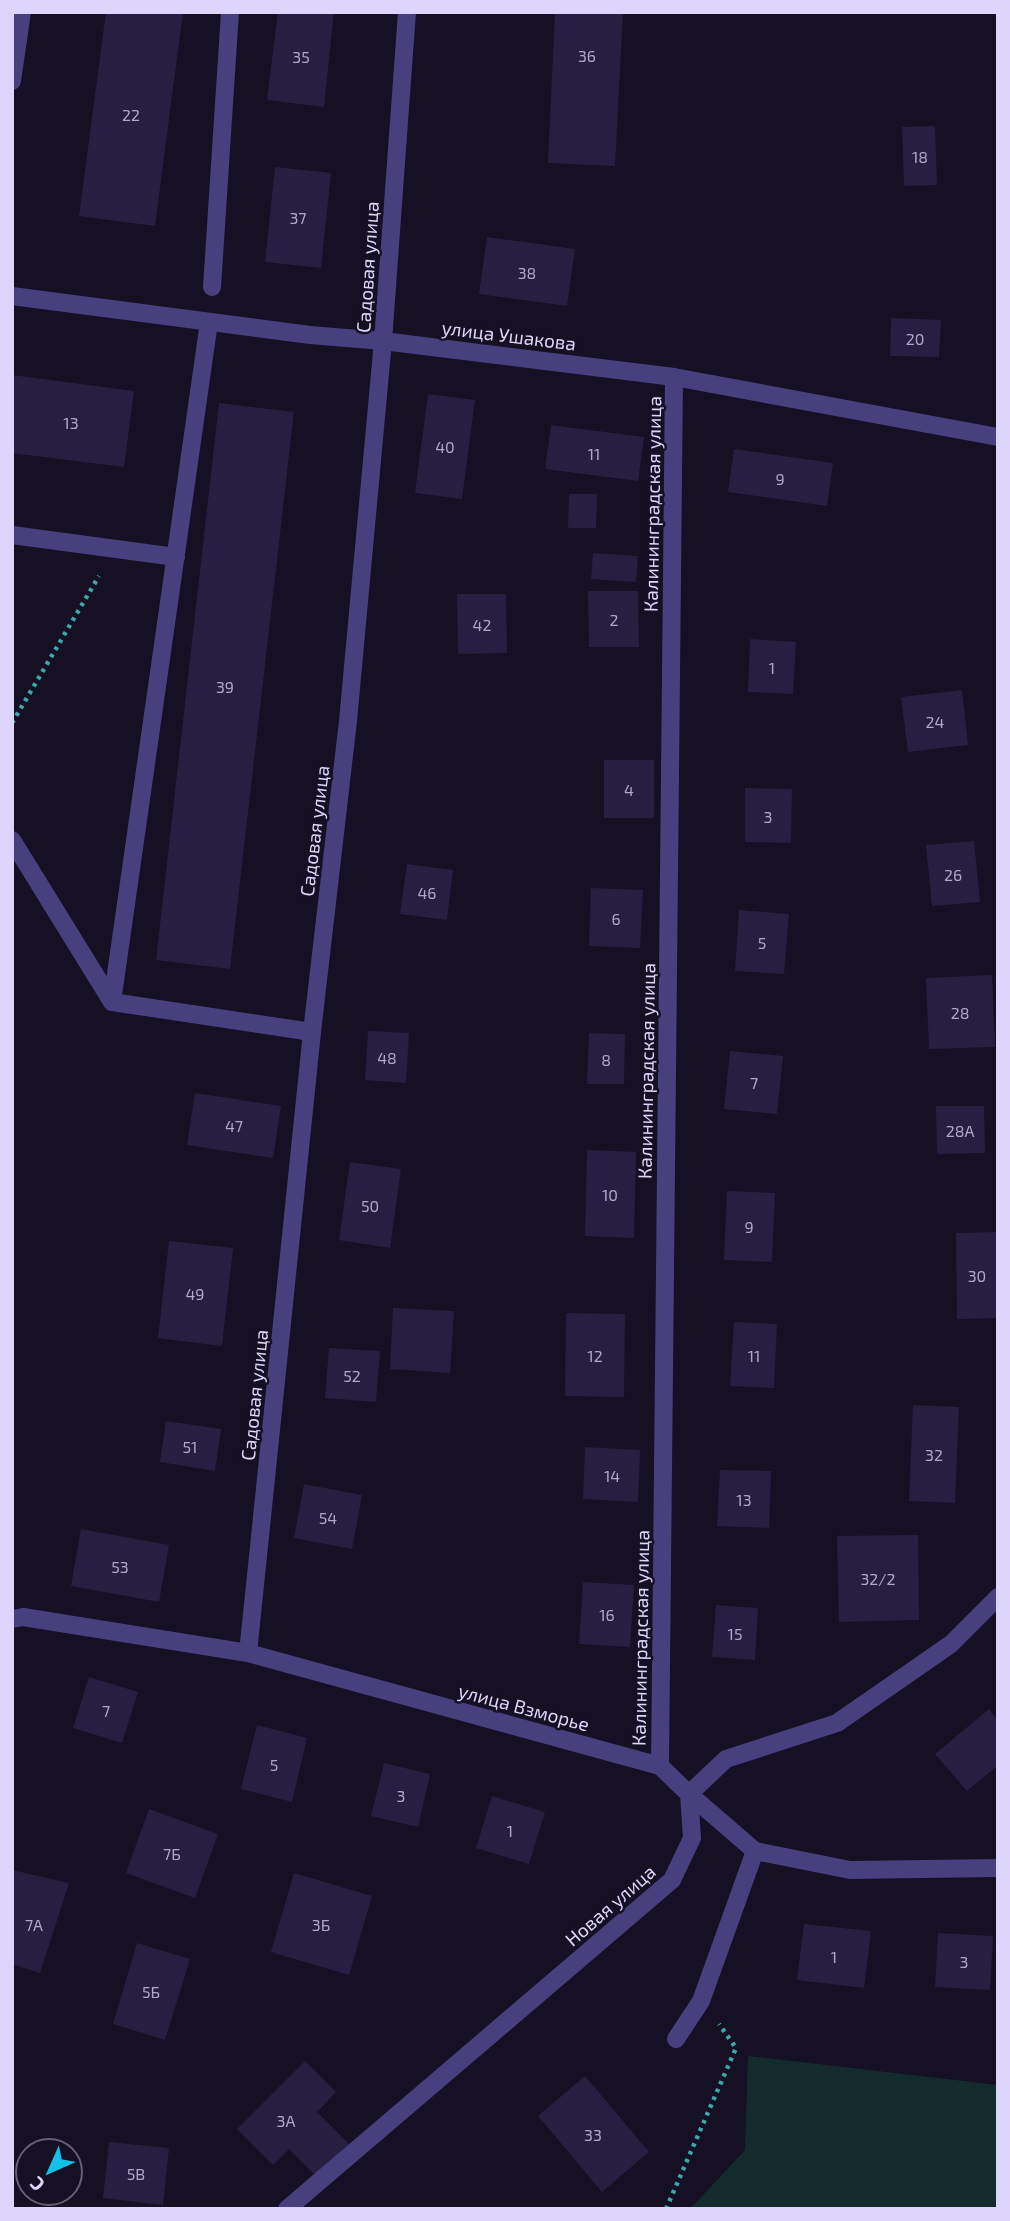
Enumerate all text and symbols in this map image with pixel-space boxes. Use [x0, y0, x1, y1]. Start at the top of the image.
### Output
house number: 36 [578, 46, 596, 65]
house number: 35 [292, 47, 310, 66]
house number: 22 [122, 105, 140, 124]
house number: 18 [912, 147, 928, 166]
street label: Садовая улица [351, 200, 384, 334]
house number: 37 [289, 208, 307, 227]
house number: 38 [518, 263, 536, 282]
street label: улица Ушакова [440, 315, 578, 356]
house number: 20 [906, 329, 924, 348]
street label: Калининградская улица [639, 396, 666, 612]
house number: 13 [63, 413, 79, 432]
house number: 40 [435, 437, 455, 456]
house number: 11 [588, 444, 600, 463]
house number: 9 [775, 469, 785, 488]
house number: 2 [610, 610, 619, 629]
house number: 42 [473, 615, 491, 634]
house number: 1 [769, 658, 775, 677]
house number: 39 [216, 677, 234, 696]
house number: 24 [926, 712, 945, 731]
street label: Садовая улица [295, 764, 334, 898]
house number: 4 [624, 780, 634, 799]
house number: 3 [764, 807, 772, 826]
house number: 26 [944, 865, 962, 884]
house number: 46 [418, 883, 437, 902]
house number: 6 [611, 909, 621, 928]
house number: 5 [758, 933, 766, 952]
street label: Калининградская улица [633, 963, 660, 1179]
house number: 28 [951, 1003, 969, 1022]
house number: 48 [377, 1048, 397, 1067]
house number: 8 [601, 1050, 611, 1069]
house number: 7 [750, 1073, 758, 1092]
house number: 47 [225, 1116, 243, 1135]
house number: 28А [946, 1121, 974, 1140]
house number: 10 [602, 1185, 618, 1204]
house number: 50 [361, 1196, 379, 1215]
house number: 9 [744, 1217, 754, 1236]
house number: 30 [968, 1266, 986, 1285]
house number: 49 [186, 1284, 205, 1303]
street label: Садовая улица [236, 1328, 273, 1462]
house number: 12 [587, 1346, 603, 1365]
house number: 11 [748, 1346, 760, 1365]
house number: 52 [343, 1366, 361, 1385]
house number: 51 [183, 1437, 197, 1456]
house number: 32 [925, 1445, 943, 1464]
house number: 14 [604, 1466, 620, 1485]
house number: 13 [736, 1490, 752, 1509]
house number: 54 [319, 1508, 337, 1527]
street label: Калининградская улица [627, 1530, 654, 1746]
house number: 53 [111, 1557, 129, 1576]
house number: 32/2 [860, 1569, 896, 1588]
house number: 16 [599, 1605, 615, 1624]
house number: 15 [728, 1624, 742, 1643]
street label: улица Взморье [456, 1678, 592, 1736]
house number: 7 [102, 1701, 110, 1720]
house number: 5 [270, 1755, 278, 1774]
house number: 3 [397, 1786, 405, 1805]
house number: 1 [507, 1821, 513, 1840]
house number: 7Б [163, 1844, 181, 1863]
street label: Новая улица [560, 1860, 661, 1951]
house number: 7А [25, 1915, 43, 1934]
house number: 3Б [312, 1915, 330, 1934]
house number: 1 [831, 1947, 837, 1966]
house number: 3 [960, 1952, 968, 1971]
house number: 5Б [142, 1982, 160, 2001]
house number: 3А [277, 2111, 295, 2130]
house number: 33 [584, 2125, 602, 2144]
north arrow [14, 2137, 84, 2207]
house number: 5В [127, 2164, 145, 2183]
text: С [25, 2172, 49, 2196]

